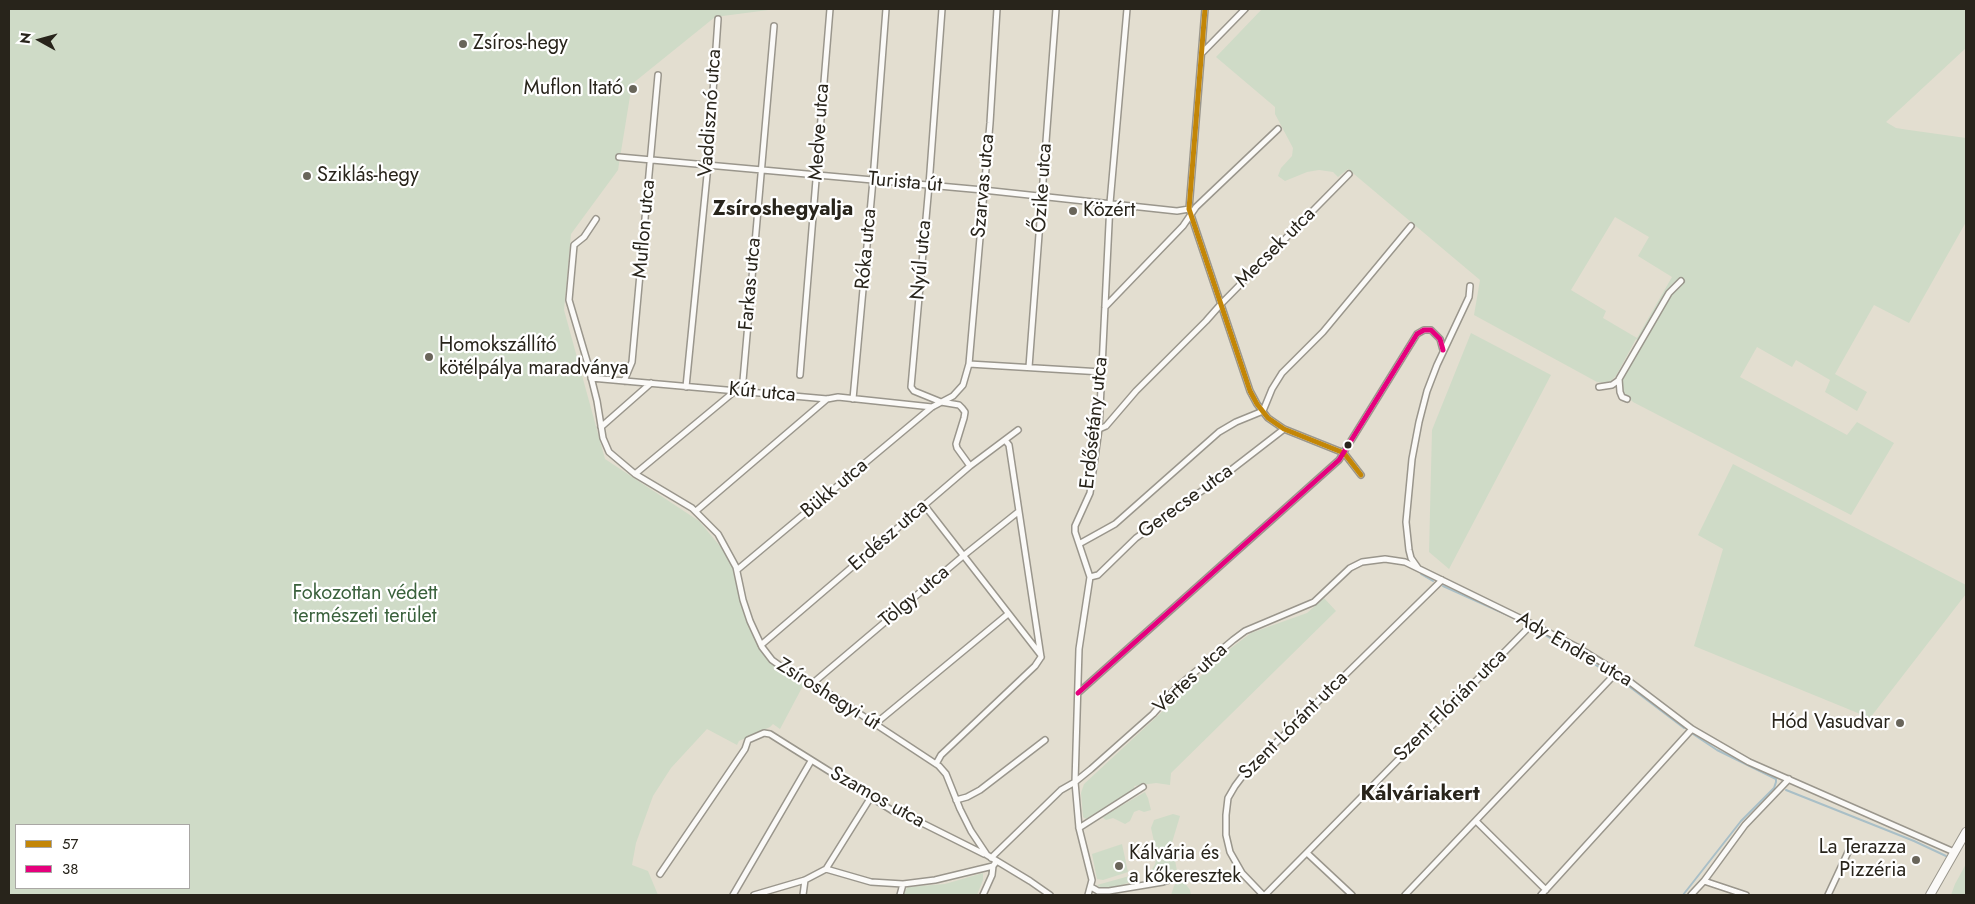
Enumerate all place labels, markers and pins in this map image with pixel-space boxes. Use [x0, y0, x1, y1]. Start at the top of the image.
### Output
place label: Zsíros-hegy [473, 32, 568, 56]
marker: Zsíros-hegy [457, 38, 469, 50]
place label: Muflon Itató [524, 77, 623, 101]
marker: Muflon Itató [627, 83, 639, 95]
place label: Sziklás-hegy [317, 164, 419, 188]
marker: Sziklás-hegy [301, 170, 313, 182]
place label: Közért [1083, 199, 1135, 223]
marker: Közért [1067, 205, 1079, 217]
place label: Homokszállító kötélpálya maradványa [439, 334, 629, 381]
marker: Homokszállító kötélpálya maradványa [423, 351, 435, 363]
unlabelled marker [1343, 440, 1353, 450]
place label: Hód Vasudvar [1771, 711, 1890, 735]
marker: Hód Vasudvar [1894, 717, 1906, 729]
place label: La Terazza Pizzéria [1819, 836, 1906, 883]
place label: Kálvária és a kőkeresztek [1129, 842, 1241, 889]
marker: La Terazza Pizzéria [1910, 854, 1922, 866]
marker: Kálvária és a kőkeresztek [1113, 860, 1125, 872]

